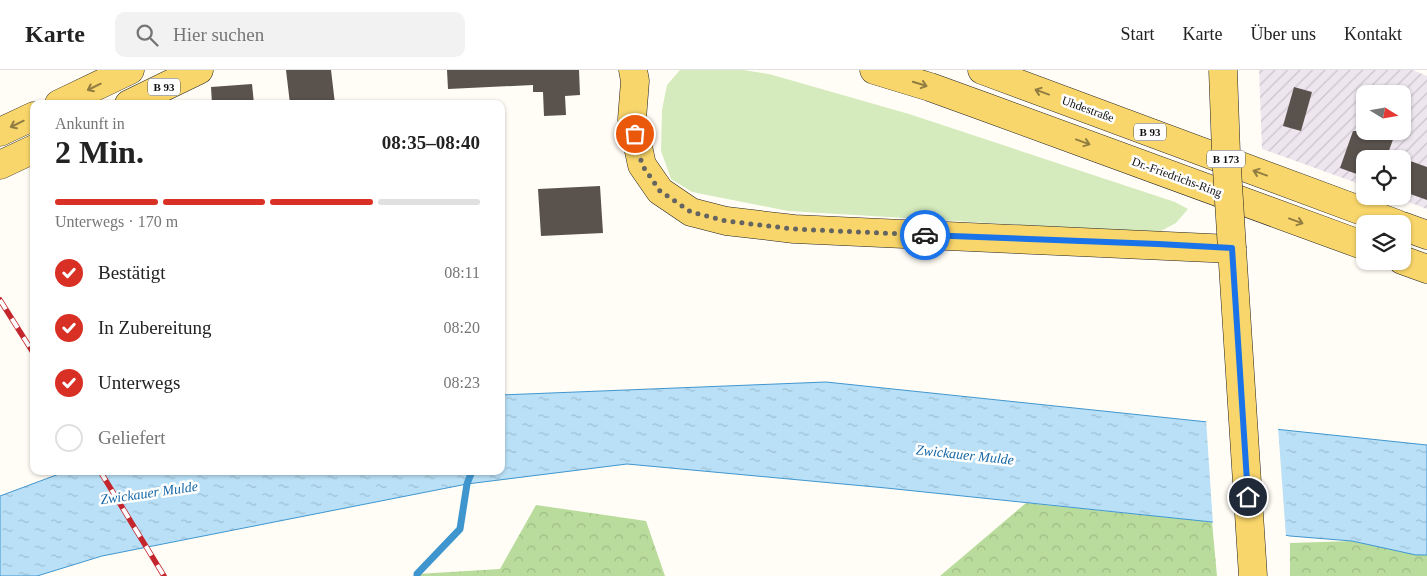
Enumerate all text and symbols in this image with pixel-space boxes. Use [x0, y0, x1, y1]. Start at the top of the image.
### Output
search box [115, 12, 465, 57]
text: Karte [25, 21, 85, 47]
icon: search [133, 21, 161, 49]
text: Hier suchen [173, 24, 264, 45]
text: Start [1121, 24, 1155, 44]
text: Karte [1183, 24, 1223, 44]
text: Über uns [1251, 24, 1316, 44]
text: Kontakt [1344, 24, 1402, 44]
road number: B 93 [148, 78, 180, 96]
one-way arrow [912, 80, 928, 90]
one-way arrow [87, 83, 102, 92]
north arrow [1356, 85, 1411, 140]
map controls [1356, 85, 1411, 270]
one-way arrow [1035, 87, 1050, 96]
street label: Uhdestraße [1060, 93, 1116, 125]
pin [614, 113, 656, 155]
text: Ankunft in [55, 115, 125, 132]
one-way arrow [10, 120, 25, 129]
icon: bag [621, 120, 649, 148]
road number: B 93 [1134, 124, 1166, 140]
text: 08:35–08:40 [382, 132, 480, 153]
text: 2 Min. [55, 134, 144, 170]
one-way arrow [1075, 138, 1091, 147]
road number: B 173 [1207, 150, 1245, 168]
button: locate [1356, 150, 1411, 205]
street label: Dr.-Friedrichs-Ring [1130, 154, 1224, 200]
one-way arrow [1253, 168, 1268, 177]
courier [900, 210, 950, 260]
text: Unterwegs · 170 m [55, 213, 178, 230]
button: layers [1356, 215, 1411, 270]
one-way arrow [1288, 217, 1304, 226]
icon: car [911, 221, 939, 249]
icon: check [55, 259, 83, 287]
text: Bestätigt [98, 262, 166, 283]
text: 08:11 [444, 264, 480, 281]
icon: check [55, 314, 83, 342]
text: In Zubereitung [98, 317, 211, 338]
text: 08:20 [444, 319, 480, 336]
icon: check [55, 369, 83, 397]
text: Unterwegs [98, 372, 180, 393]
text: 08:23 [444, 374, 480, 391]
text: Geliefert [98, 427, 166, 448]
water label: Zwickauer Mulde [915, 442, 1015, 468]
pin [1227, 476, 1269, 518]
water label: Zwickauer Mulde [99, 479, 199, 507]
icon: home [1234, 483, 1262, 511]

